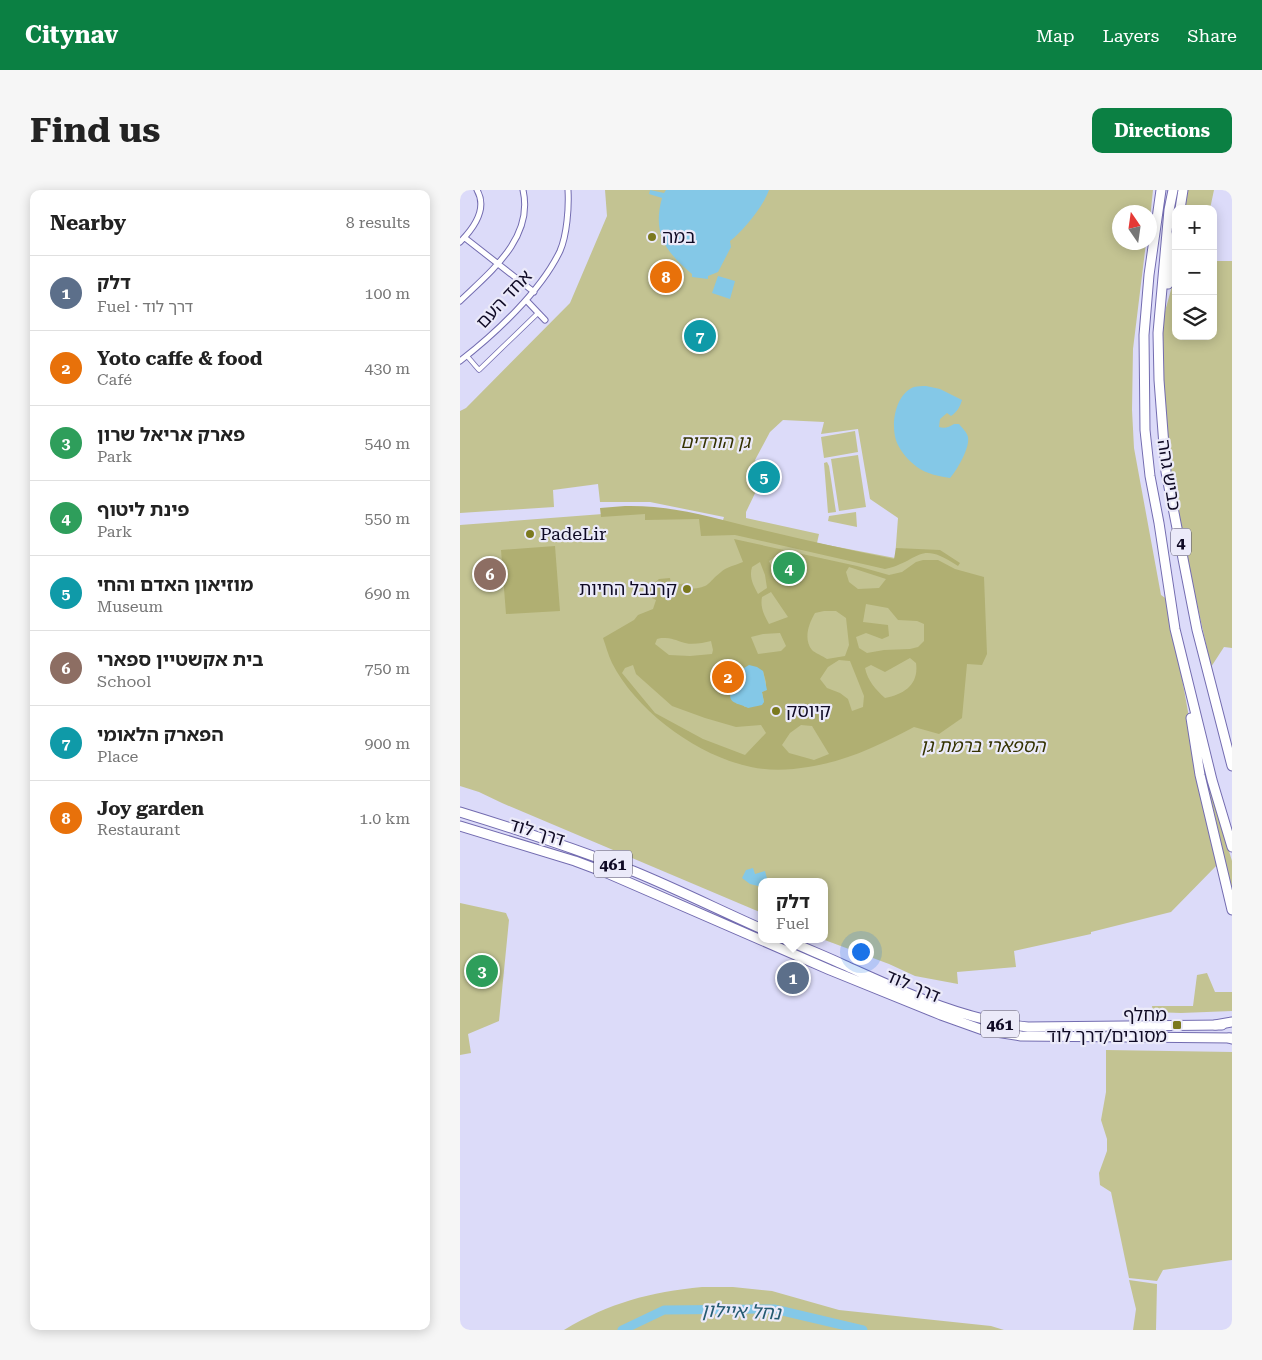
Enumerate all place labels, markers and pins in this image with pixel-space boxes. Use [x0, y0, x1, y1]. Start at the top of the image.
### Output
place label: במה [662, 226, 695, 247]
marker: במה [646, 231, 658, 243]
pin: 8 [650, 258, 682, 296]
pin: 7 [684, 317, 716, 355]
pin: 5 [748, 458, 780, 496]
place label: PadeLir [540, 523, 606, 544]
marker: PadeLir [524, 528, 536, 540]
pin: 4 [773, 549, 805, 587]
pin: 6 [474, 555, 506, 593]
place label: קרנבל החיות [579, 578, 677, 599]
marker: קרנבל החיות [681, 583, 693, 595]
pin: 2 [712, 658, 744, 696]
place label: קיוסק [786, 700, 831, 721]
marker: קיוסק [770, 705, 782, 717]
pin: 3 [466, 952, 498, 990]
pin: 1 [777, 959, 809, 997]
place label: מחלף מסובים/דרך לוד [1047, 1004, 1167, 1046]
marker: מחלף מסובים/דרך לוד [1171, 1019, 1183, 1031]

